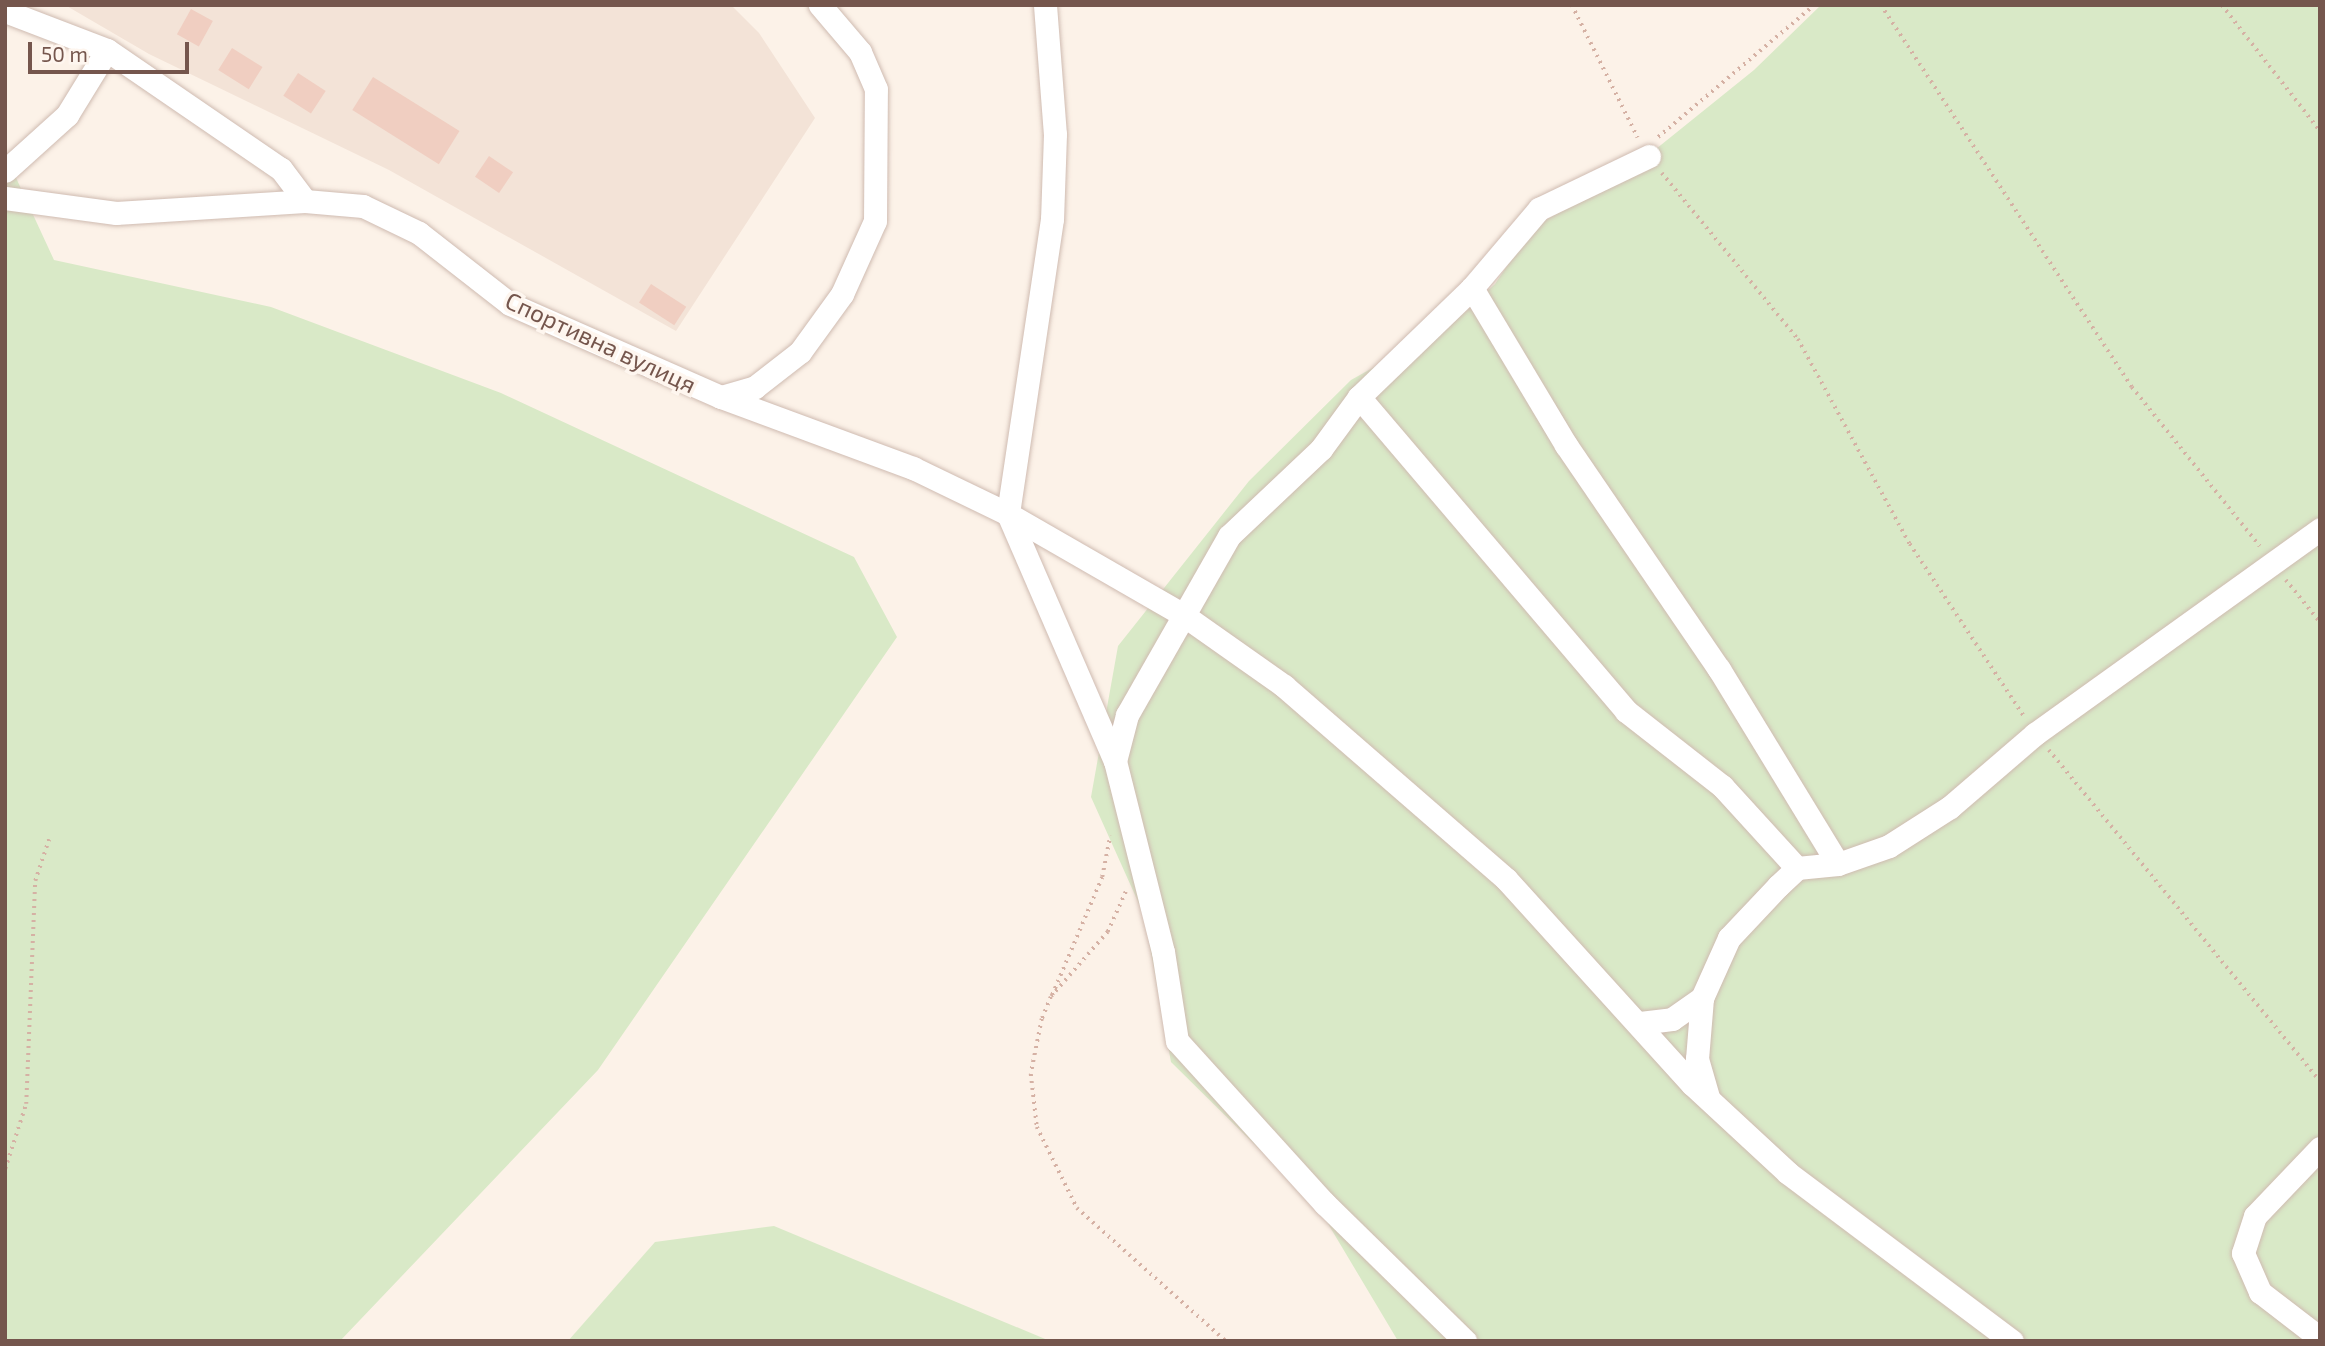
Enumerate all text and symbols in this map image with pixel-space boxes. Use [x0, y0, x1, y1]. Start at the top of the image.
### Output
scale bar [32, 28, 192, 72]
text: 50 m [41, 41, 88, 66]
street label: Спортивна вулиця [501, 285, 701, 399]

